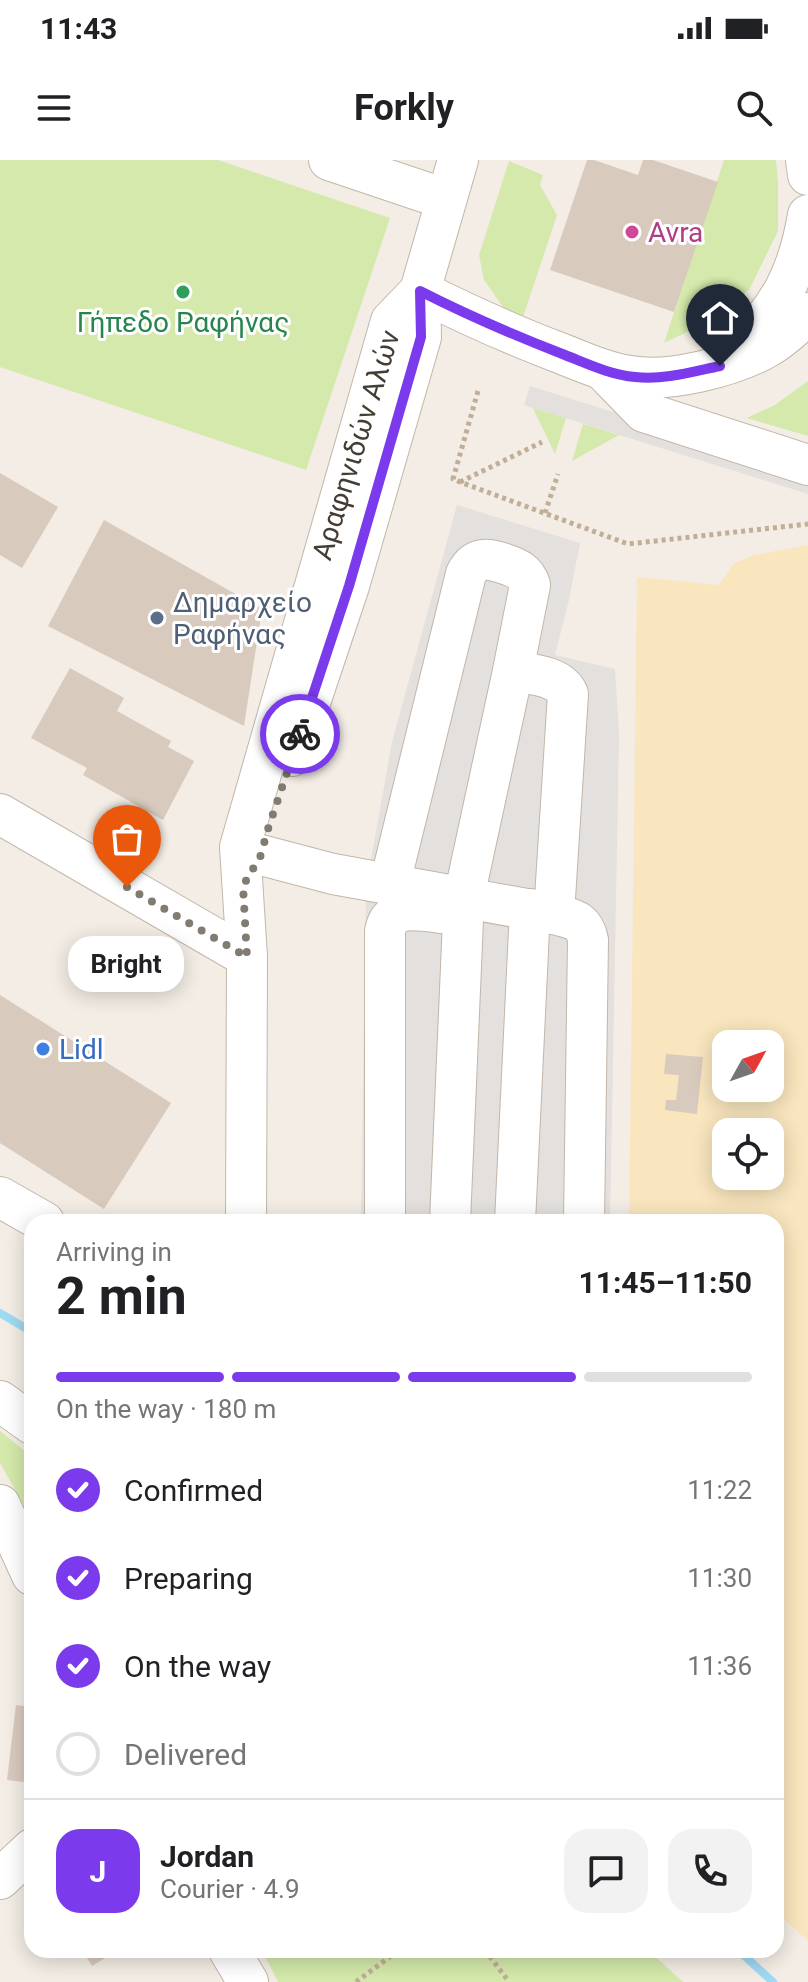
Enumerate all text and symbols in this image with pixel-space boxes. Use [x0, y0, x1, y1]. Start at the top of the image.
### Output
text: 11:43 [40, 11, 117, 46]
icon: menu [32, 86, 76, 130]
icon: search [732, 86, 776, 130]
text: Forkly [354, 87, 454, 129]
place label: Avra [648, 216, 703, 249]
marker: Avra [623, 223, 641, 241]
marker: Γήπεδο Ραφήνας [174, 283, 192, 301]
pin [686, 284, 754, 366]
icon: home [698, 296, 742, 340]
place label: Γήπεδο Ραφήνας [77, 306, 289, 339]
street label: Αραφηνιδών Αλών [305, 326, 407, 564]
place label: Δημαρχείο Ραφήνας [173, 586, 312, 651]
marker: Δημαρχείο Ραφήνας [148, 609, 166, 627]
courier [260, 694, 340, 774]
icon: bike [278, 712, 322, 756]
pin [93, 805, 161, 887]
icon: bag [105, 817, 149, 861]
callout: Bright [69, 935, 185, 991]
text: Bright [90, 949, 162, 979]
north arrow [712, 1030, 784, 1102]
map controls [712, 1030, 784, 1190]
place label: Lidl [59, 1033, 104, 1066]
marker: Lidl [34, 1040, 52, 1058]
button: locate [712, 1118, 784, 1190]
text: Arriving in [56, 1237, 172, 1267]
text: 11:45–11:50 [578, 1265, 752, 1300]
text: 2 min [56, 1266, 187, 1327]
text: On the way · 180 m [56, 1394, 276, 1424]
icon: check [56, 1468, 100, 1512]
text: Confirmed [124, 1473, 263, 1508]
text: 11:22 [687, 1475, 752, 1505]
icon: check [56, 1556, 100, 1600]
text: Preparing [124, 1561, 253, 1596]
text: 11:30 [687, 1563, 752, 1593]
icon: check [56, 1644, 100, 1688]
text: On the way [124, 1649, 271, 1684]
text: 11:36 [687, 1651, 752, 1681]
text: Delivered [124, 1737, 247, 1772]
button: chat [564, 1829, 648, 1913]
button: phone [668, 1829, 752, 1913]
text: Jordan [160, 1839, 254, 1874]
text: J [90, 1854, 106, 1889]
text: Courier · 4.9 [160, 1874, 300, 1904]

